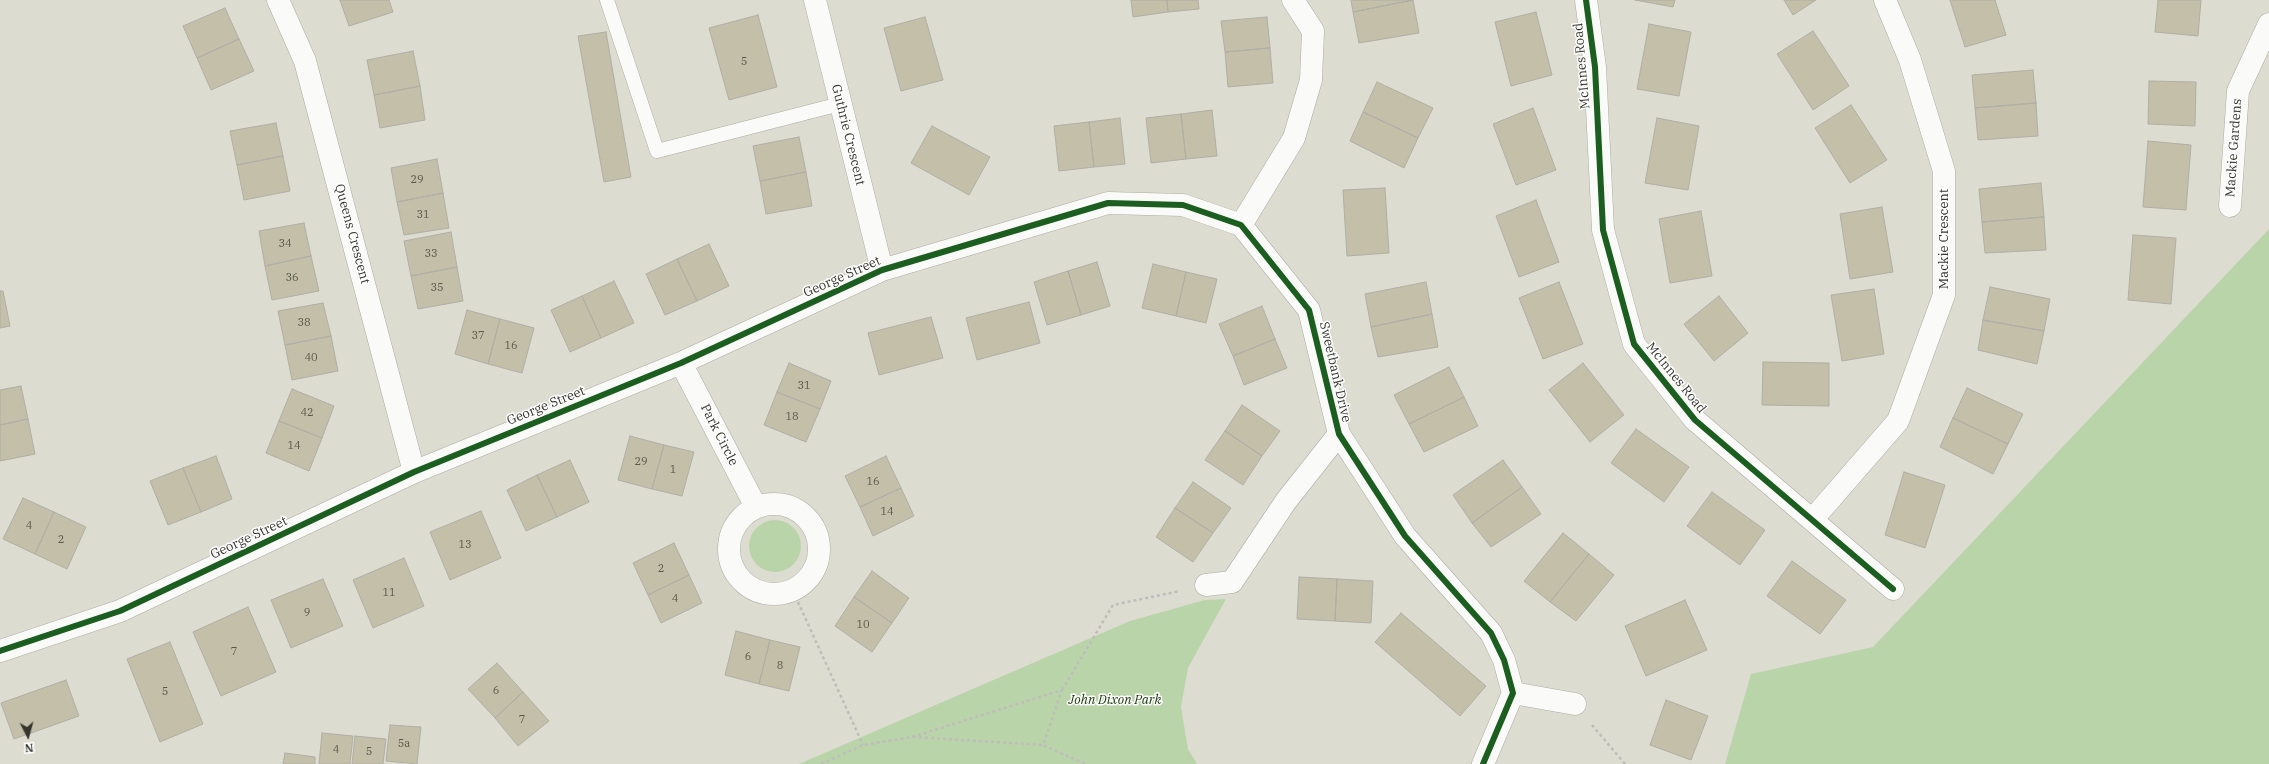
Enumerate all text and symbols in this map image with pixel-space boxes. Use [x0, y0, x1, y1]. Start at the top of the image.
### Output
street label: McInnes Road [1570, 22, 1594, 110]
house number: 5 [741, 55, 747, 69]
street label: Guthrie Crescent [828, 83, 868, 187]
street label: Mackie Gardens [2223, 98, 2245, 198]
house number: 29 [410, 173, 424, 187]
street label: Queens Crescent [331, 182, 373, 286]
street label: Mackie Crescent [1936, 189, 1952, 289]
house number: 31 [416, 208, 430, 222]
house number: 34 [278, 237, 292, 251]
house number: 33 [424, 247, 438, 261]
street label: George Street [801, 253, 883, 301]
house number: 36 [285, 271, 299, 285]
house number: 35 [430, 281, 444, 295]
house number: 38 [297, 316, 311, 330]
street label: Sweetbank Drive [1316, 320, 1354, 424]
house number: 37 [471, 329, 485, 343]
house number: 16 [504, 339, 518, 353]
street label: McInnes Road [1643, 339, 1709, 417]
house number: 40 [304, 351, 318, 365]
house number: 31 [797, 379, 811, 393]
street label: George Street [505, 383, 587, 429]
street label: Park Circle [697, 401, 741, 469]
house number: 42 [300, 406, 314, 420]
house number: 18 [785, 410, 799, 424]
house number: 14 [287, 439, 301, 453]
house number: 29 [634, 455, 648, 469]
house number: 1 [670, 463, 676, 477]
house number: 16 [866, 475, 880, 489]
house number: 14 [880, 505, 894, 519]
street label: George Street [208, 513, 290, 563]
house number: 4 [26, 519, 32, 533]
house number: 2 [58, 533, 64, 547]
house number: 13 [458, 538, 472, 552]
house number: 2 [658, 562, 664, 576]
house number: 11 [382, 586, 396, 600]
house number: 4 [672, 592, 678, 606]
house number: 9 [304, 606, 310, 620]
house number: 10 [856, 618, 870, 632]
house number: 7 [231, 645, 237, 659]
house number: 6 [745, 650, 751, 664]
house number: 8 [777, 659, 783, 673]
house number: 6 [493, 684, 499, 698]
house number: 5 [162, 685, 168, 699]
park label: John Dixon Park [1069, 692, 1161, 708]
house number: 7 [519, 713, 525, 727]
north arrow [8, 716, 48, 756]
house number: 5a [398, 737, 410, 751]
text: N [24, 741, 34, 755]
house number: 4 [333, 743, 339, 757]
house number: 5 [366, 745, 372, 759]

